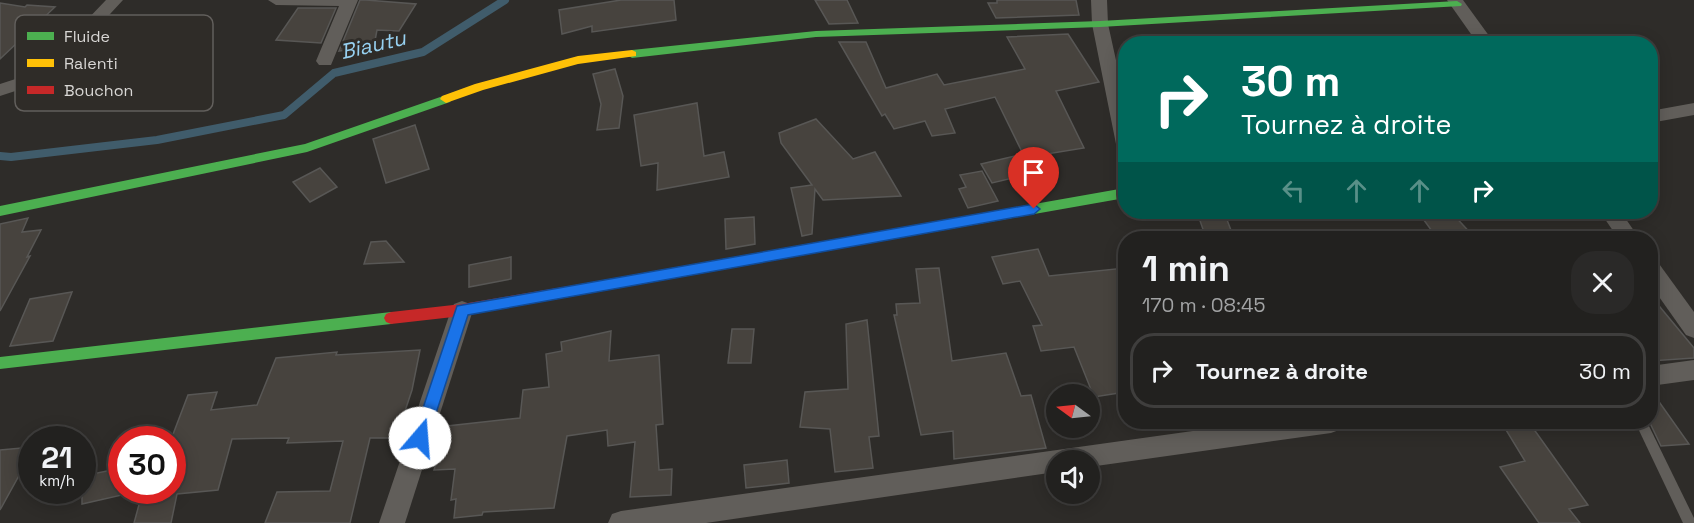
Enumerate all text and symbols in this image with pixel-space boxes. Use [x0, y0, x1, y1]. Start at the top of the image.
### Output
legend [15, 15, 213, 111]
water label: Biautu [338, 24, 409, 65]
text: Fluide [64, 26, 110, 47]
text: Ralenti [64, 53, 118, 74]
text: 30 m [1241, 55, 1340, 108]
icon: right [1142, 60, 1220, 138]
text: Bouchon [64, 80, 133, 101]
text: Tournez à droite [1241, 107, 1451, 142]
pin [1008, 147, 1059, 209]
icon: arrive [1017, 156, 1050, 189]
icon: left [1277, 174, 1310, 207]
icon: ahead [1340, 174, 1373, 207]
icon: ahead [1403, 174, 1436, 207]
icon: right [1466, 174, 1499, 207]
text: 1 min [1142, 246, 1230, 292]
button: close [1571, 251, 1634, 314]
text: 170 m · 08:45 [1142, 292, 1266, 318]
icon: right [1145, 354, 1178, 387]
text: Tournez à droite [1196, 357, 1368, 385]
text: 30 m [1579, 357, 1631, 385]
north arrow [1046, 384, 1100, 438]
map controls [1046, 384, 1100, 504]
position arrow [388, 406, 452, 470]
speed limit sign: 30 [108, 426, 186, 504]
text: 21 [41, 438, 73, 477]
button: sound [1046, 450, 1100, 504]
text: km/h [39, 471, 75, 490]

